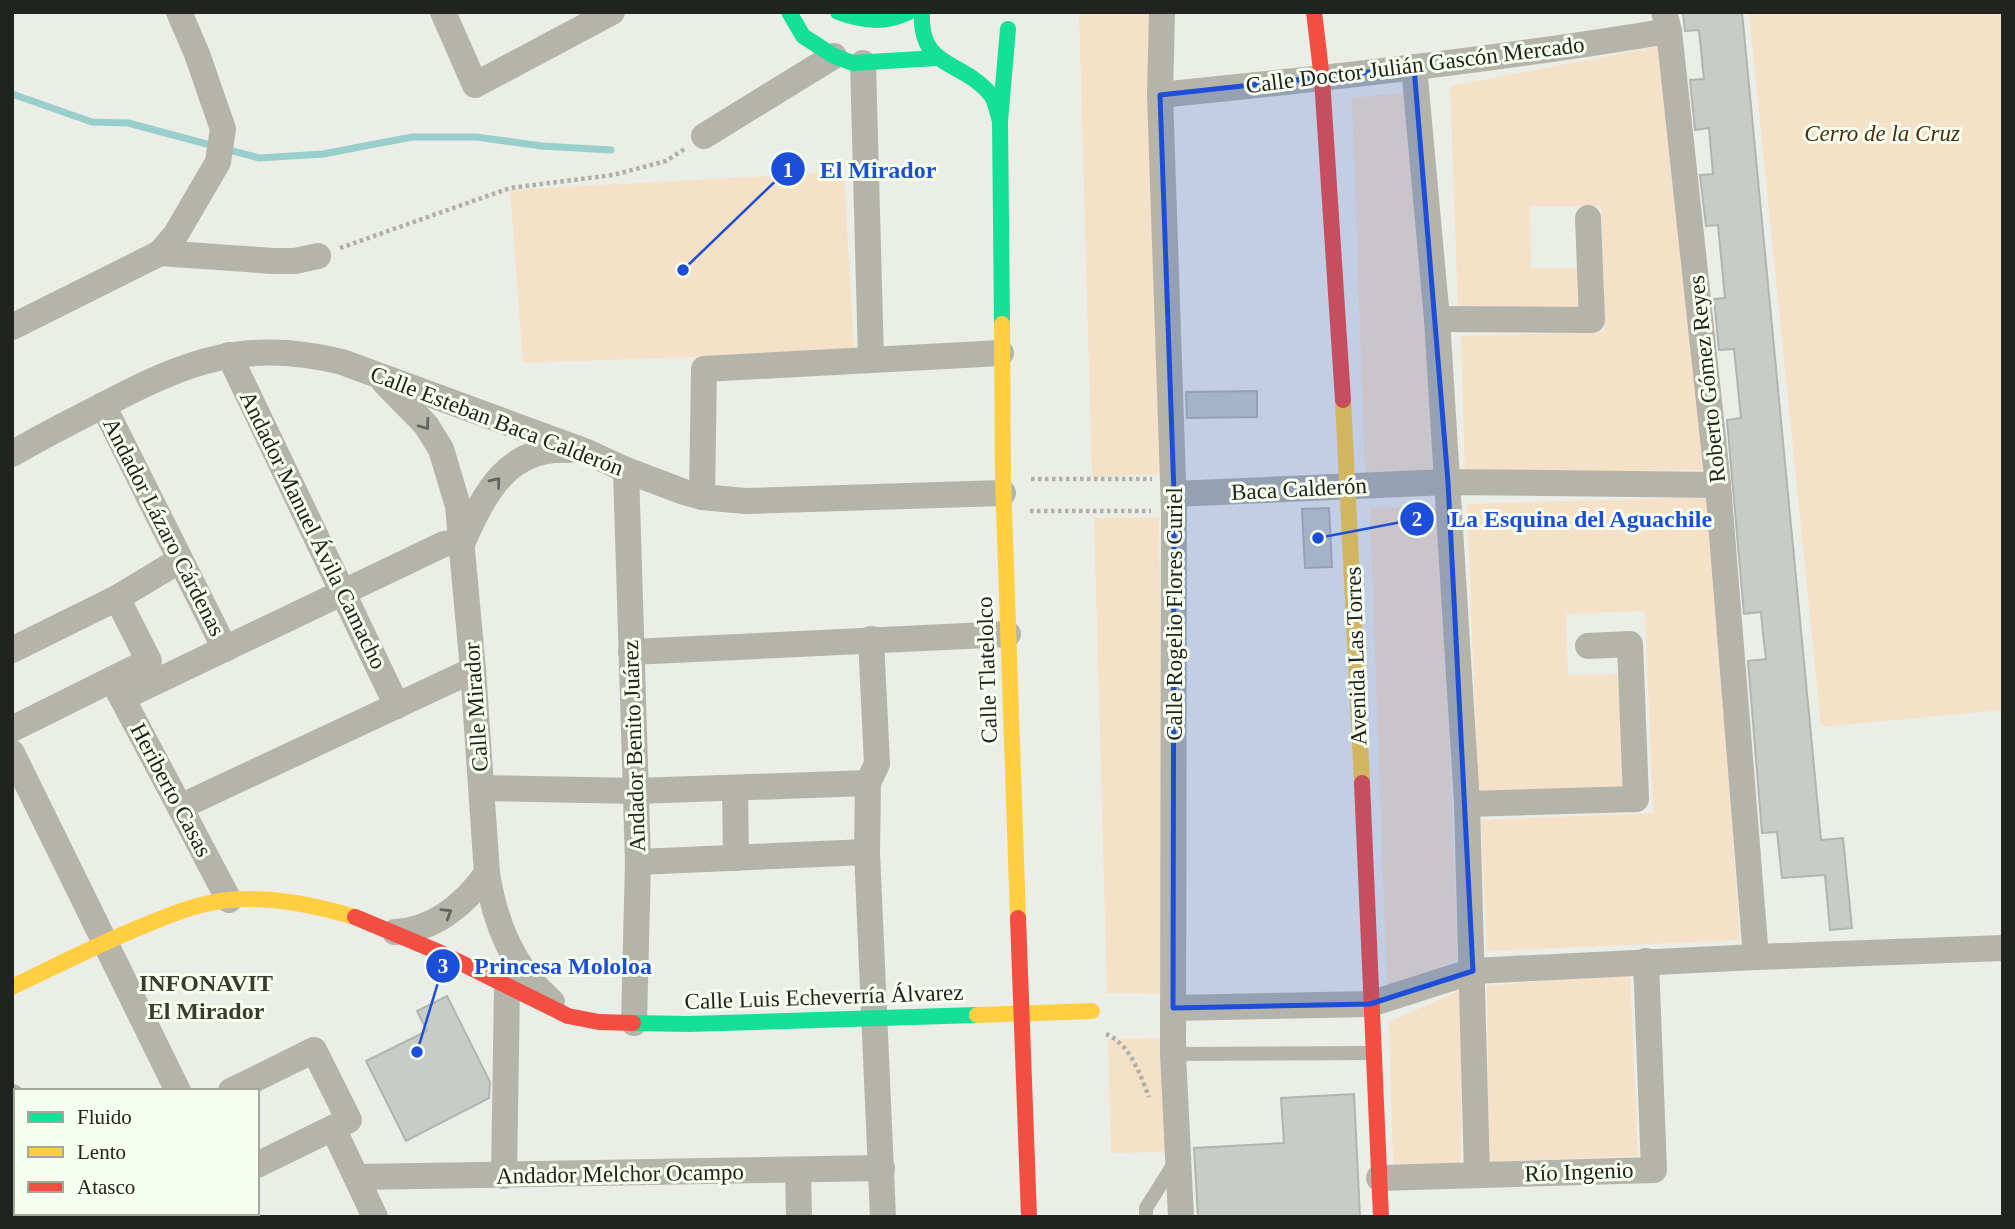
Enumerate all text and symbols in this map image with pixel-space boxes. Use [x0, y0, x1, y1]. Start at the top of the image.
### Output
street label: Calle Doctor Julián Gascón Mercado [1244, 32, 1586, 98]
park label: Cerro de la Cruz [1804, 121, 1960, 146]
callout: El Mirador [771, 147, 951, 192]
text: El Mirador [820, 157, 937, 183]
text: 1 [783, 158, 793, 182]
street label: Roberto Gómez Reyes [1684, 274, 1730, 484]
street label: Calle Esteban Baca Calderón [367, 361, 627, 481]
street label: Andador Manuel Ávila Camacho [235, 387, 391, 673]
street label: Andador Lázaro Cárdenas [98, 414, 230, 640]
one-way arrow [416, 417, 429, 429]
street label: Baca Calderón [1230, 473, 1368, 505]
one-way arrow [488, 477, 501, 490]
street label: Calle Rogelio Flores Curiel [1162, 487, 1187, 741]
callout: La Esquina del Aguachile [1400, 496, 1726, 541]
text: La Esquina del Aguachile [1450, 506, 1712, 532]
text: 2 [1412, 507, 1422, 531]
street label: Avenida Las Torres [1340, 566, 1372, 746]
street label: Calle Tlatelolco [972, 596, 1002, 744]
street label: Andador Benito Juárez [618, 640, 650, 852]
street label: Calle Mirador [459, 641, 493, 773]
street label: Heriberto Casas [125, 719, 217, 861]
one-way arrow [440, 908, 453, 921]
callout: Princesa Mololoa [425, 943, 666, 988]
text: Princesa Mololoa [474, 953, 652, 979]
text: 3 [438, 954, 448, 978]
district label: INFONAVIT El Mirador [139, 970, 273, 1024]
street label: Calle Luis Echeverría Álvarez [684, 980, 964, 1014]
legend [14, 1089, 259, 1215]
text: Fluido [77, 1105, 132, 1129]
text: Lento [77, 1140, 126, 1164]
street label: Río Ingenio [1524, 1158, 1634, 1186]
street label: Andador Melchor Ocampo [496, 1159, 744, 1189]
text: Atasco [77, 1175, 135, 1199]

